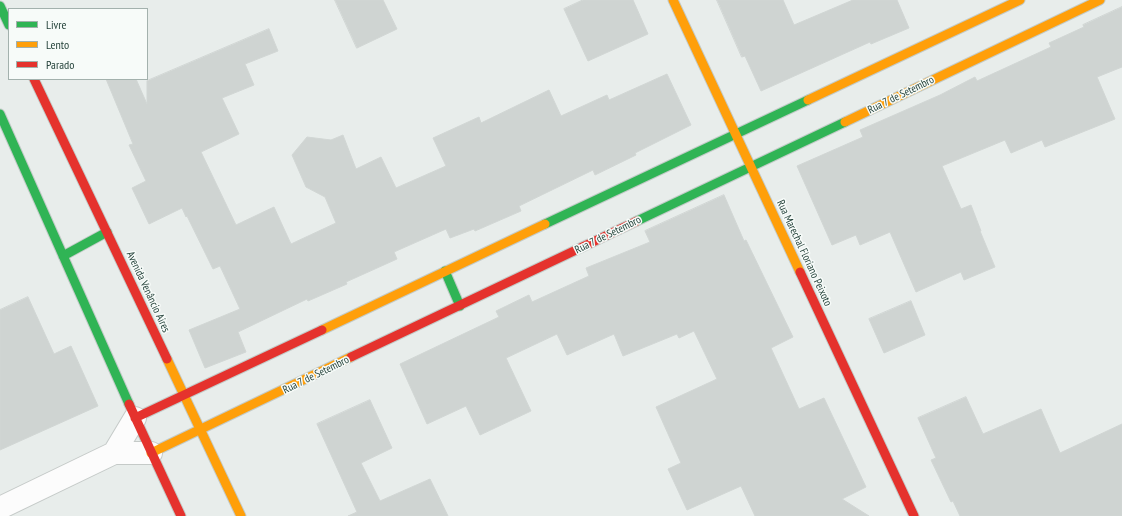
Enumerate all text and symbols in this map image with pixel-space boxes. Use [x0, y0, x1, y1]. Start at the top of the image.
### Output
legend [8, 8, 148, 80]
text: Livre [46, 17, 66, 32]
text: Lento [46, 37, 69, 52]
text: Parado [46, 57, 74, 72]
street label: Rua 7 de Setembro [866, 73, 936, 117]
street label: Rua Marechal Floriano Peixoto [774, 198, 834, 308]
street label: Rua 7 de Setembro [573, 213, 643, 257]
street label: Avenida Venâncio Aires [123, 249, 173, 335]
street label: Rua 7 de Setembro [281, 353, 351, 397]

